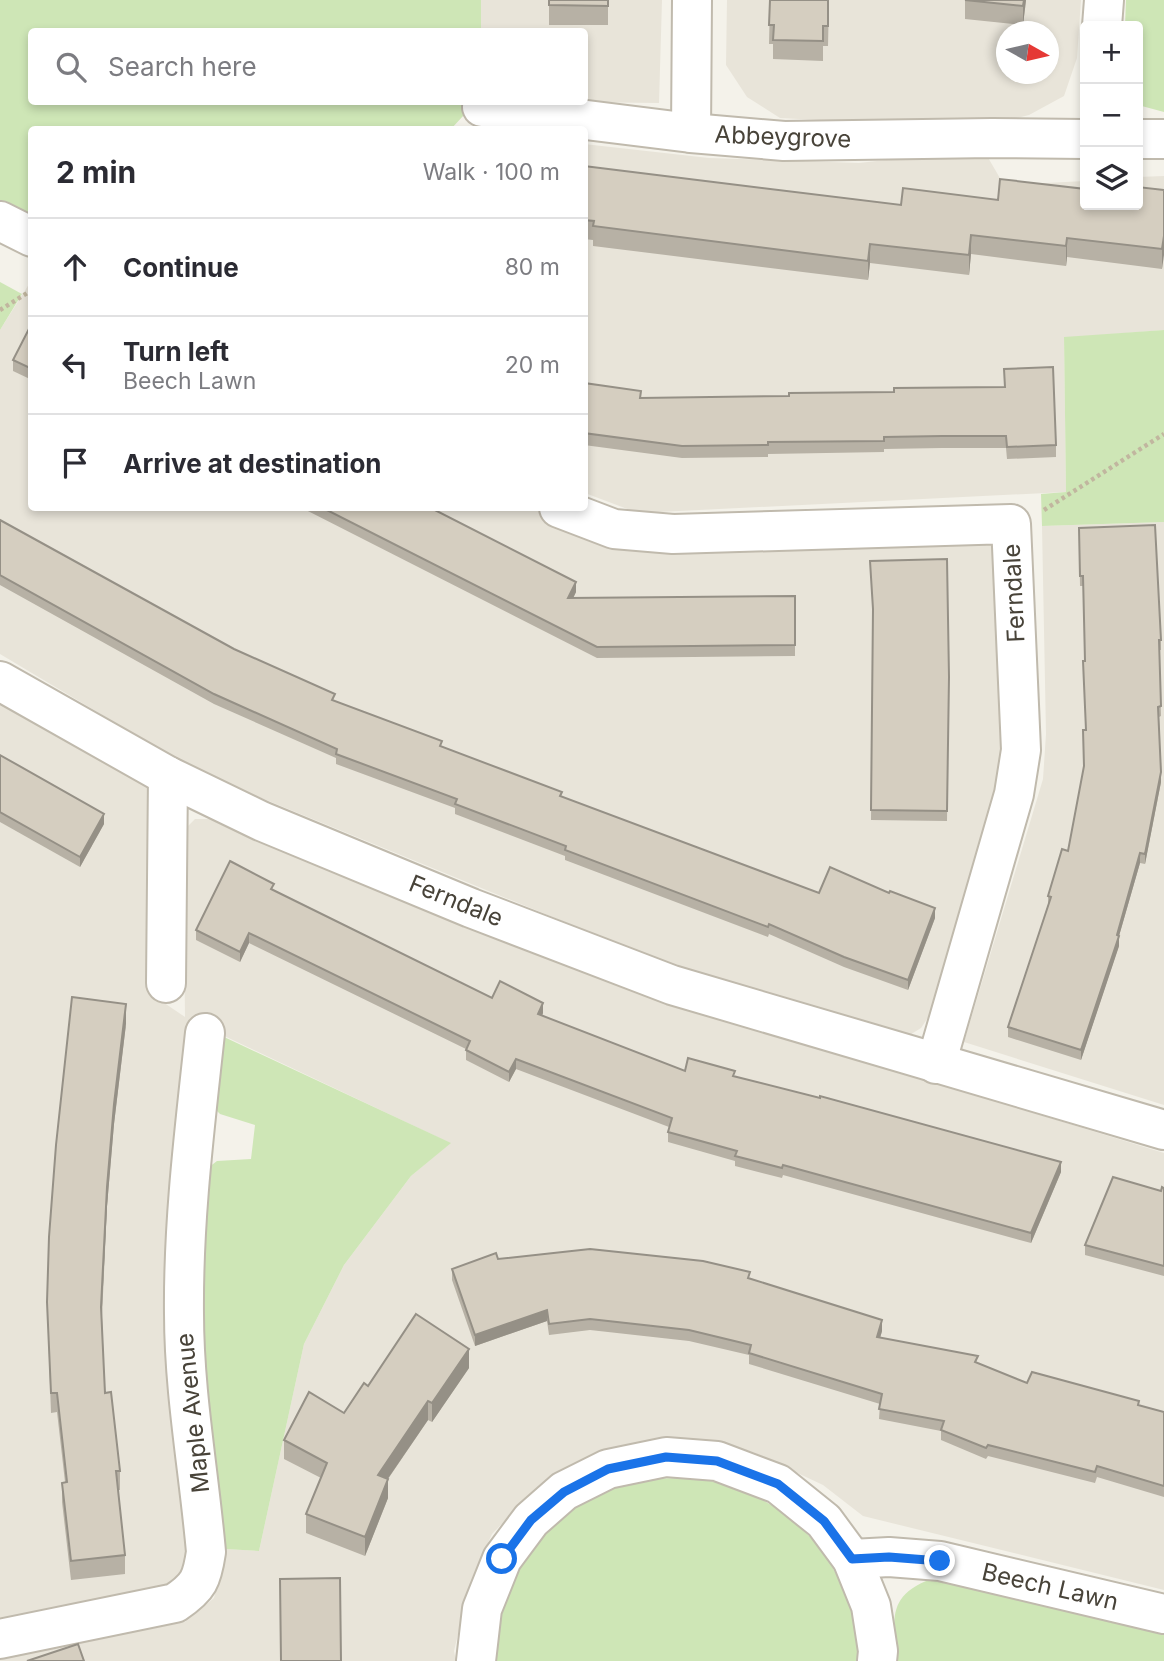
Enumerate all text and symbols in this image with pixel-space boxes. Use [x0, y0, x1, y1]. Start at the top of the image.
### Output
north arrow [996, 21, 1059, 84]
map controls [1080, 21, 1143, 210]
button: + [1080, 21, 1143, 84]
search box [28, 28, 588, 105]
icon: search [52, 48, 90, 86]
text: Search here [108, 51, 257, 82]
button: − [1080, 84, 1143, 147]
street label: Abbeygrove [714, 120, 852, 153]
button: layers [1080, 147, 1143, 210]
text: 2 min [56, 154, 136, 190]
text: Walk · 100 m [423, 158, 560, 186]
icon: ahead [56, 248, 94, 286]
text: Continue [123, 252, 239, 283]
text: 80 m [505, 253, 560, 281]
text: Turn left [123, 336, 229, 367]
icon: left [56, 346, 94, 384]
text: 20 m [505, 351, 560, 379]
text: Beech Lawn [123, 367, 256, 395]
icon: arrive [56, 444, 94, 482]
text: Arrive at destination [123, 448, 382, 479]
street label: Ferndale [996, 543, 1031, 643]
street label: Ferndale [405, 869, 507, 932]
street label: Maple Avenue [170, 1332, 215, 1494]
route start [486, 1543, 517, 1574]
route end [924, 1545, 955, 1576]
street label: Beech Lawn [979, 1557, 1121, 1616]

